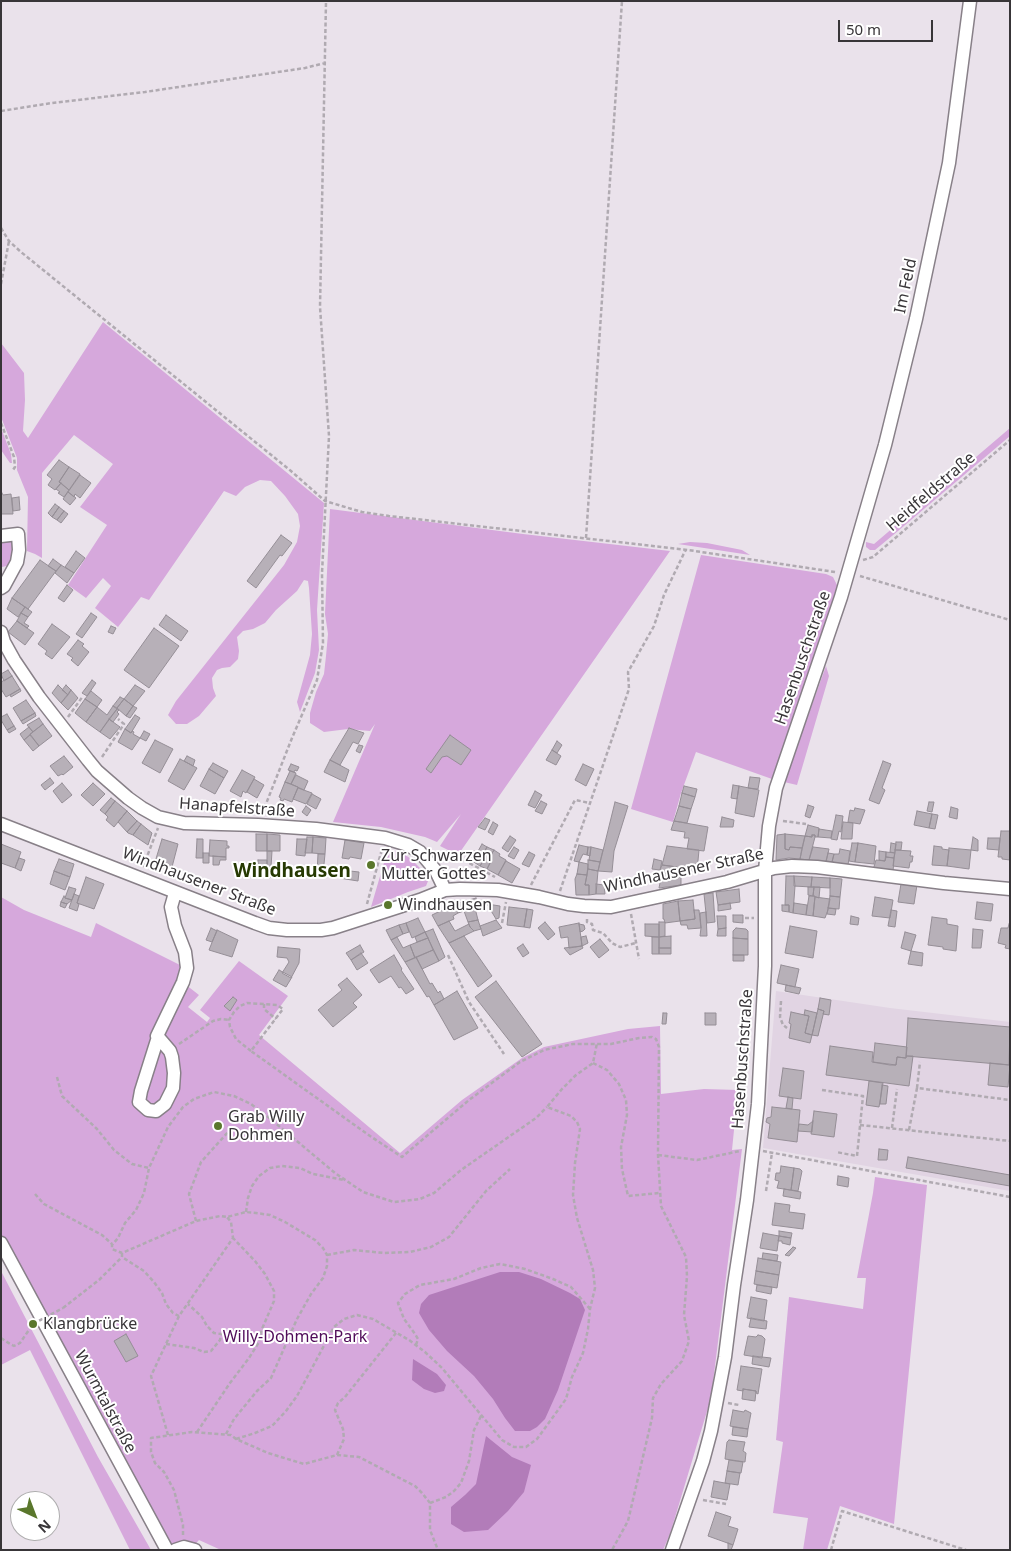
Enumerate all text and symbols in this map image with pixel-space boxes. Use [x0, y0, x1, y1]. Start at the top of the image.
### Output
scale bar [841, 10, 936, 42]
text: 50 m [846, 19, 881, 39]
street label: Im Feld [891, 257, 921, 315]
street label: Heidfeldstraße [883, 448, 979, 536]
street label: Hasenbuschstraße [771, 589, 835, 727]
street label: Hanapfelstraße [178, 794, 296, 822]
street label: Windhausener Straße [120, 844, 278, 920]
street label: Windhausener Straße [602, 845, 766, 897]
place label: Zur Schwarzen Mutter Gottes [381, 846, 492, 884]
marker: Zur Schwarzen Mutter Gottes [365, 859, 377, 871]
district label: Windhausen [233, 861, 351, 883]
place label: Windhausen [398, 895, 492, 915]
marker: Windhausen [382, 899, 394, 911]
street label: Hasenbuschstraße [729, 988, 757, 1130]
place label: Grab Willy Dohmen [228, 1107, 304, 1145]
marker: Grab Willy Dohmen [212, 1120, 224, 1132]
place label: Klangbrücke [43, 1314, 137, 1334]
marker: Klangbrücke [27, 1318, 39, 1330]
park label: Willy-Dohmen-Park [223, 1327, 367, 1347]
street label: Wurmtalstraße [70, 1348, 140, 1456]
north arrow [10, 1491, 60, 1541]
text: N [34, 1516, 56, 1537]

